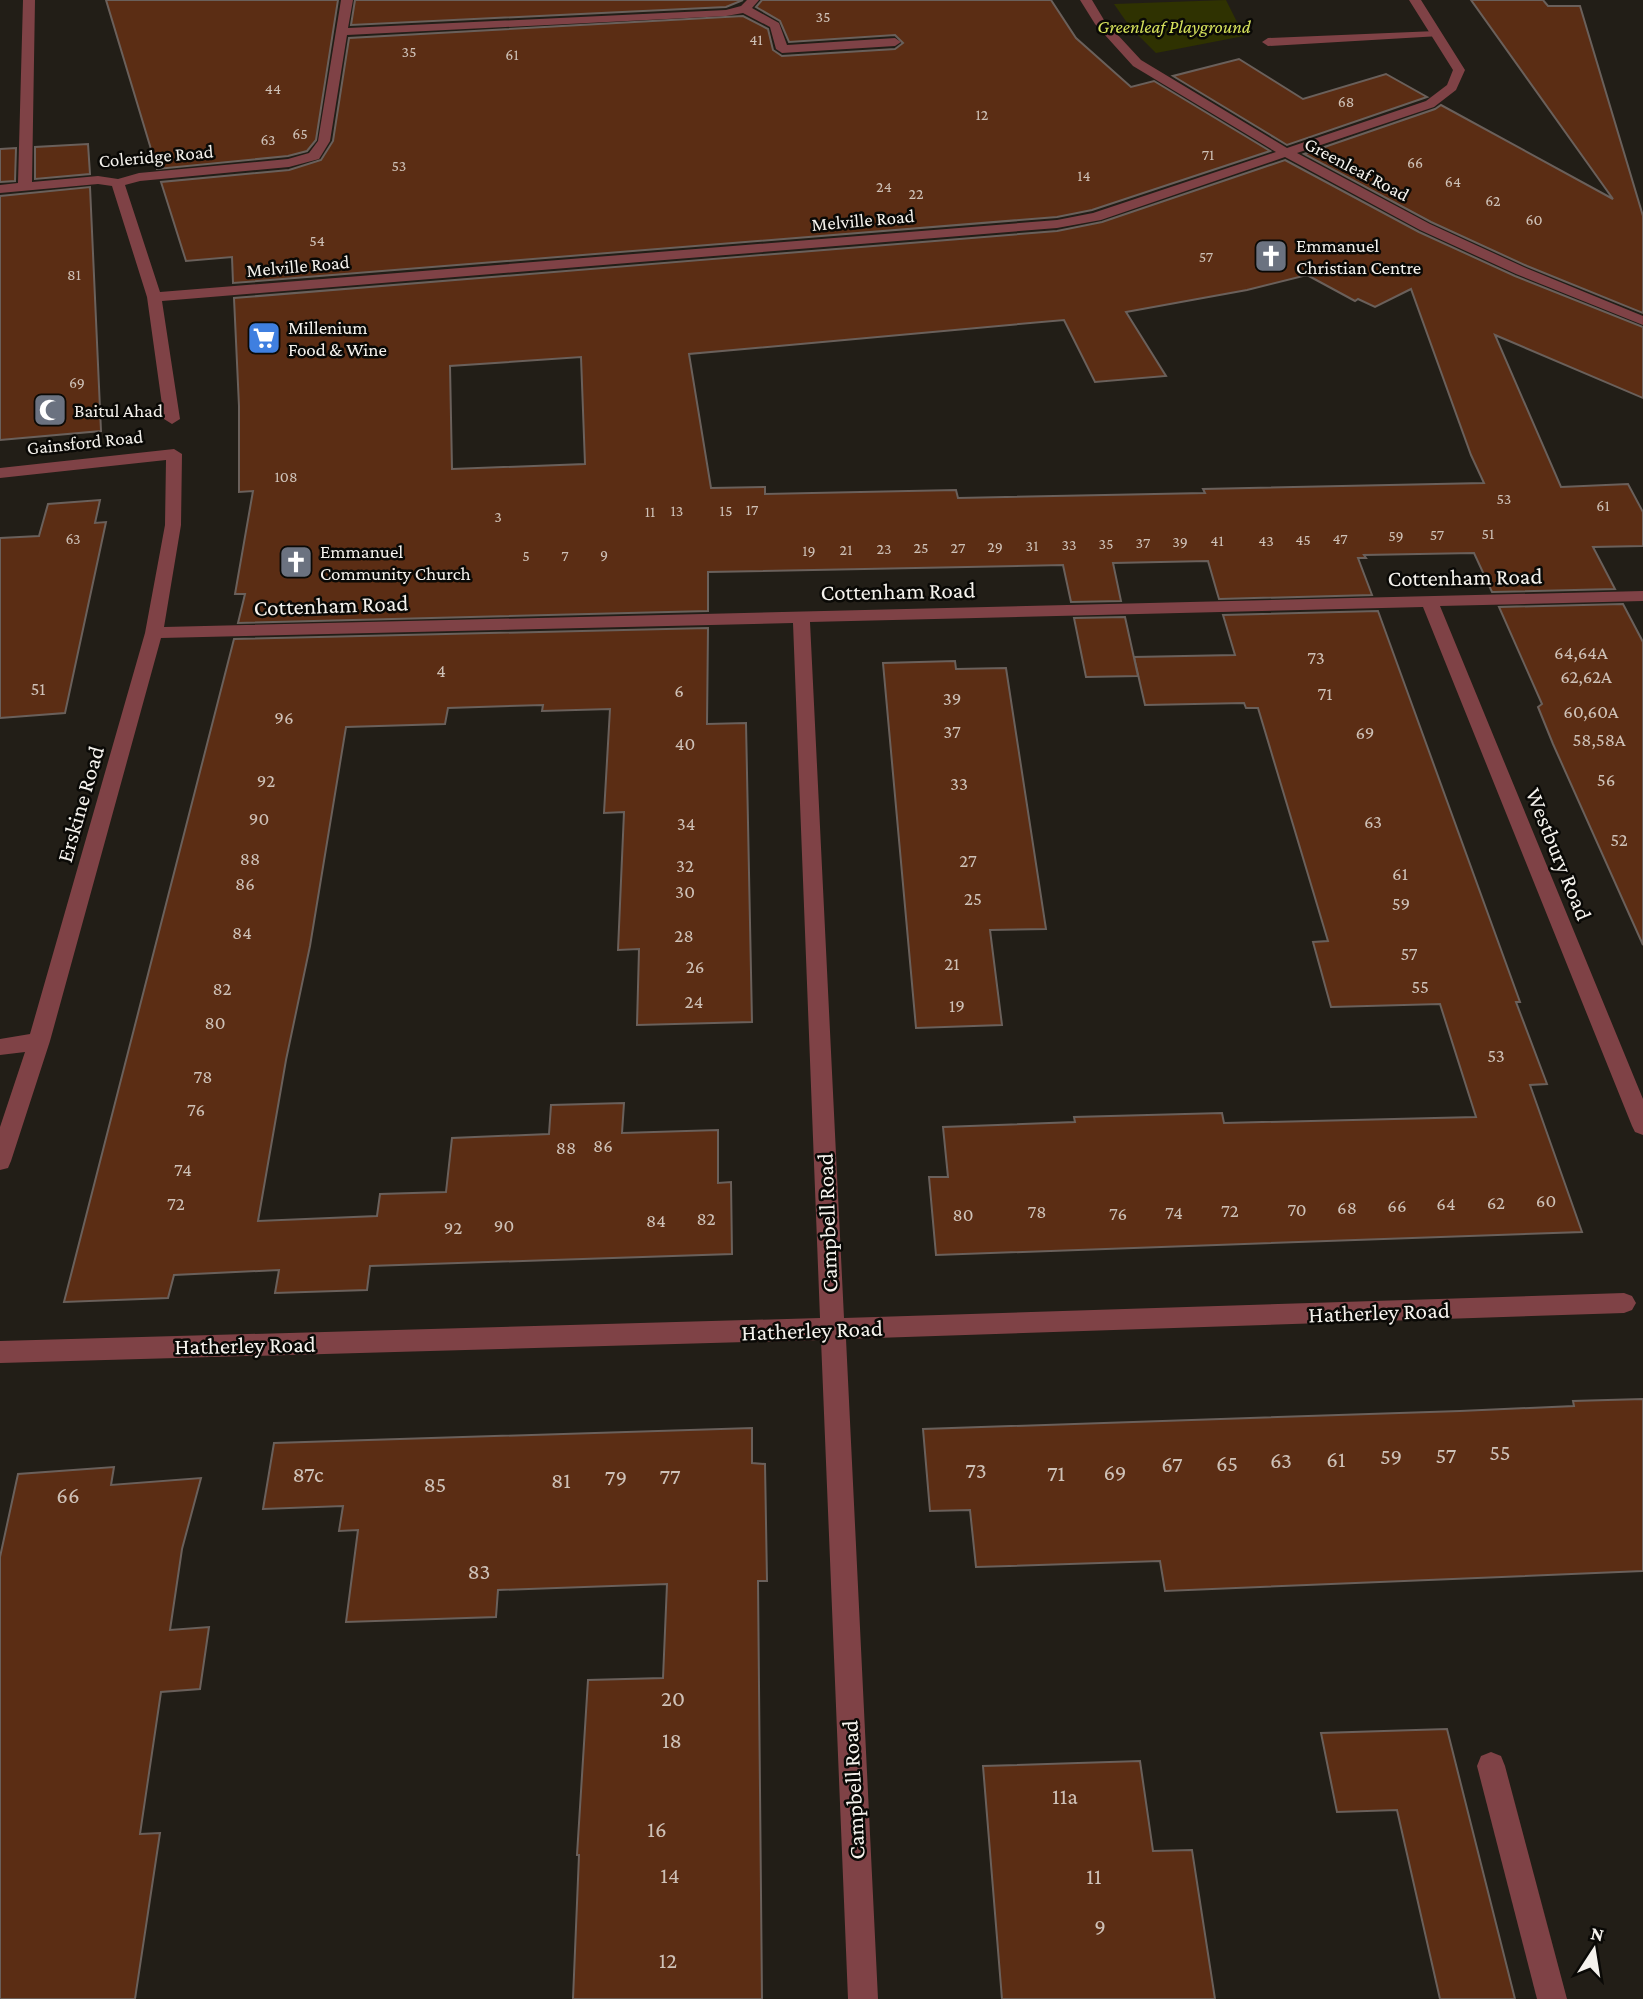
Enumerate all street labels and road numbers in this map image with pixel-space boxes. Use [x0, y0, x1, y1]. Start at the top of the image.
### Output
street label: Greenleaf Road [1301, 133, 1413, 205]
street label: Coleridge Road [98, 141, 214, 171]
street label: Melville Road [811, 205, 915, 235]
street label: Melville Road [246, 251, 350, 281]
street label: Gainsford Road [26, 425, 144, 459]
street label: Cottenham Road [1387, 563, 1543, 591]
street label: Cottenham Road [820, 577, 976, 605]
street label: Cottenham Road [253, 589, 409, 621]
street label: Erskine Road [51, 743, 109, 865]
street label: Westbury Road [1521, 784, 1597, 924]
street label: Campbell Road [812, 1153, 842, 1293]
street label: Hatherley Road [1308, 1297, 1450, 1327]
street label: Hatherley Road [741, 1315, 883, 1345]
street label: Hatherley Road [174, 1331, 316, 1359]
street label: Campbell Road [836, 1720, 870, 1860]

